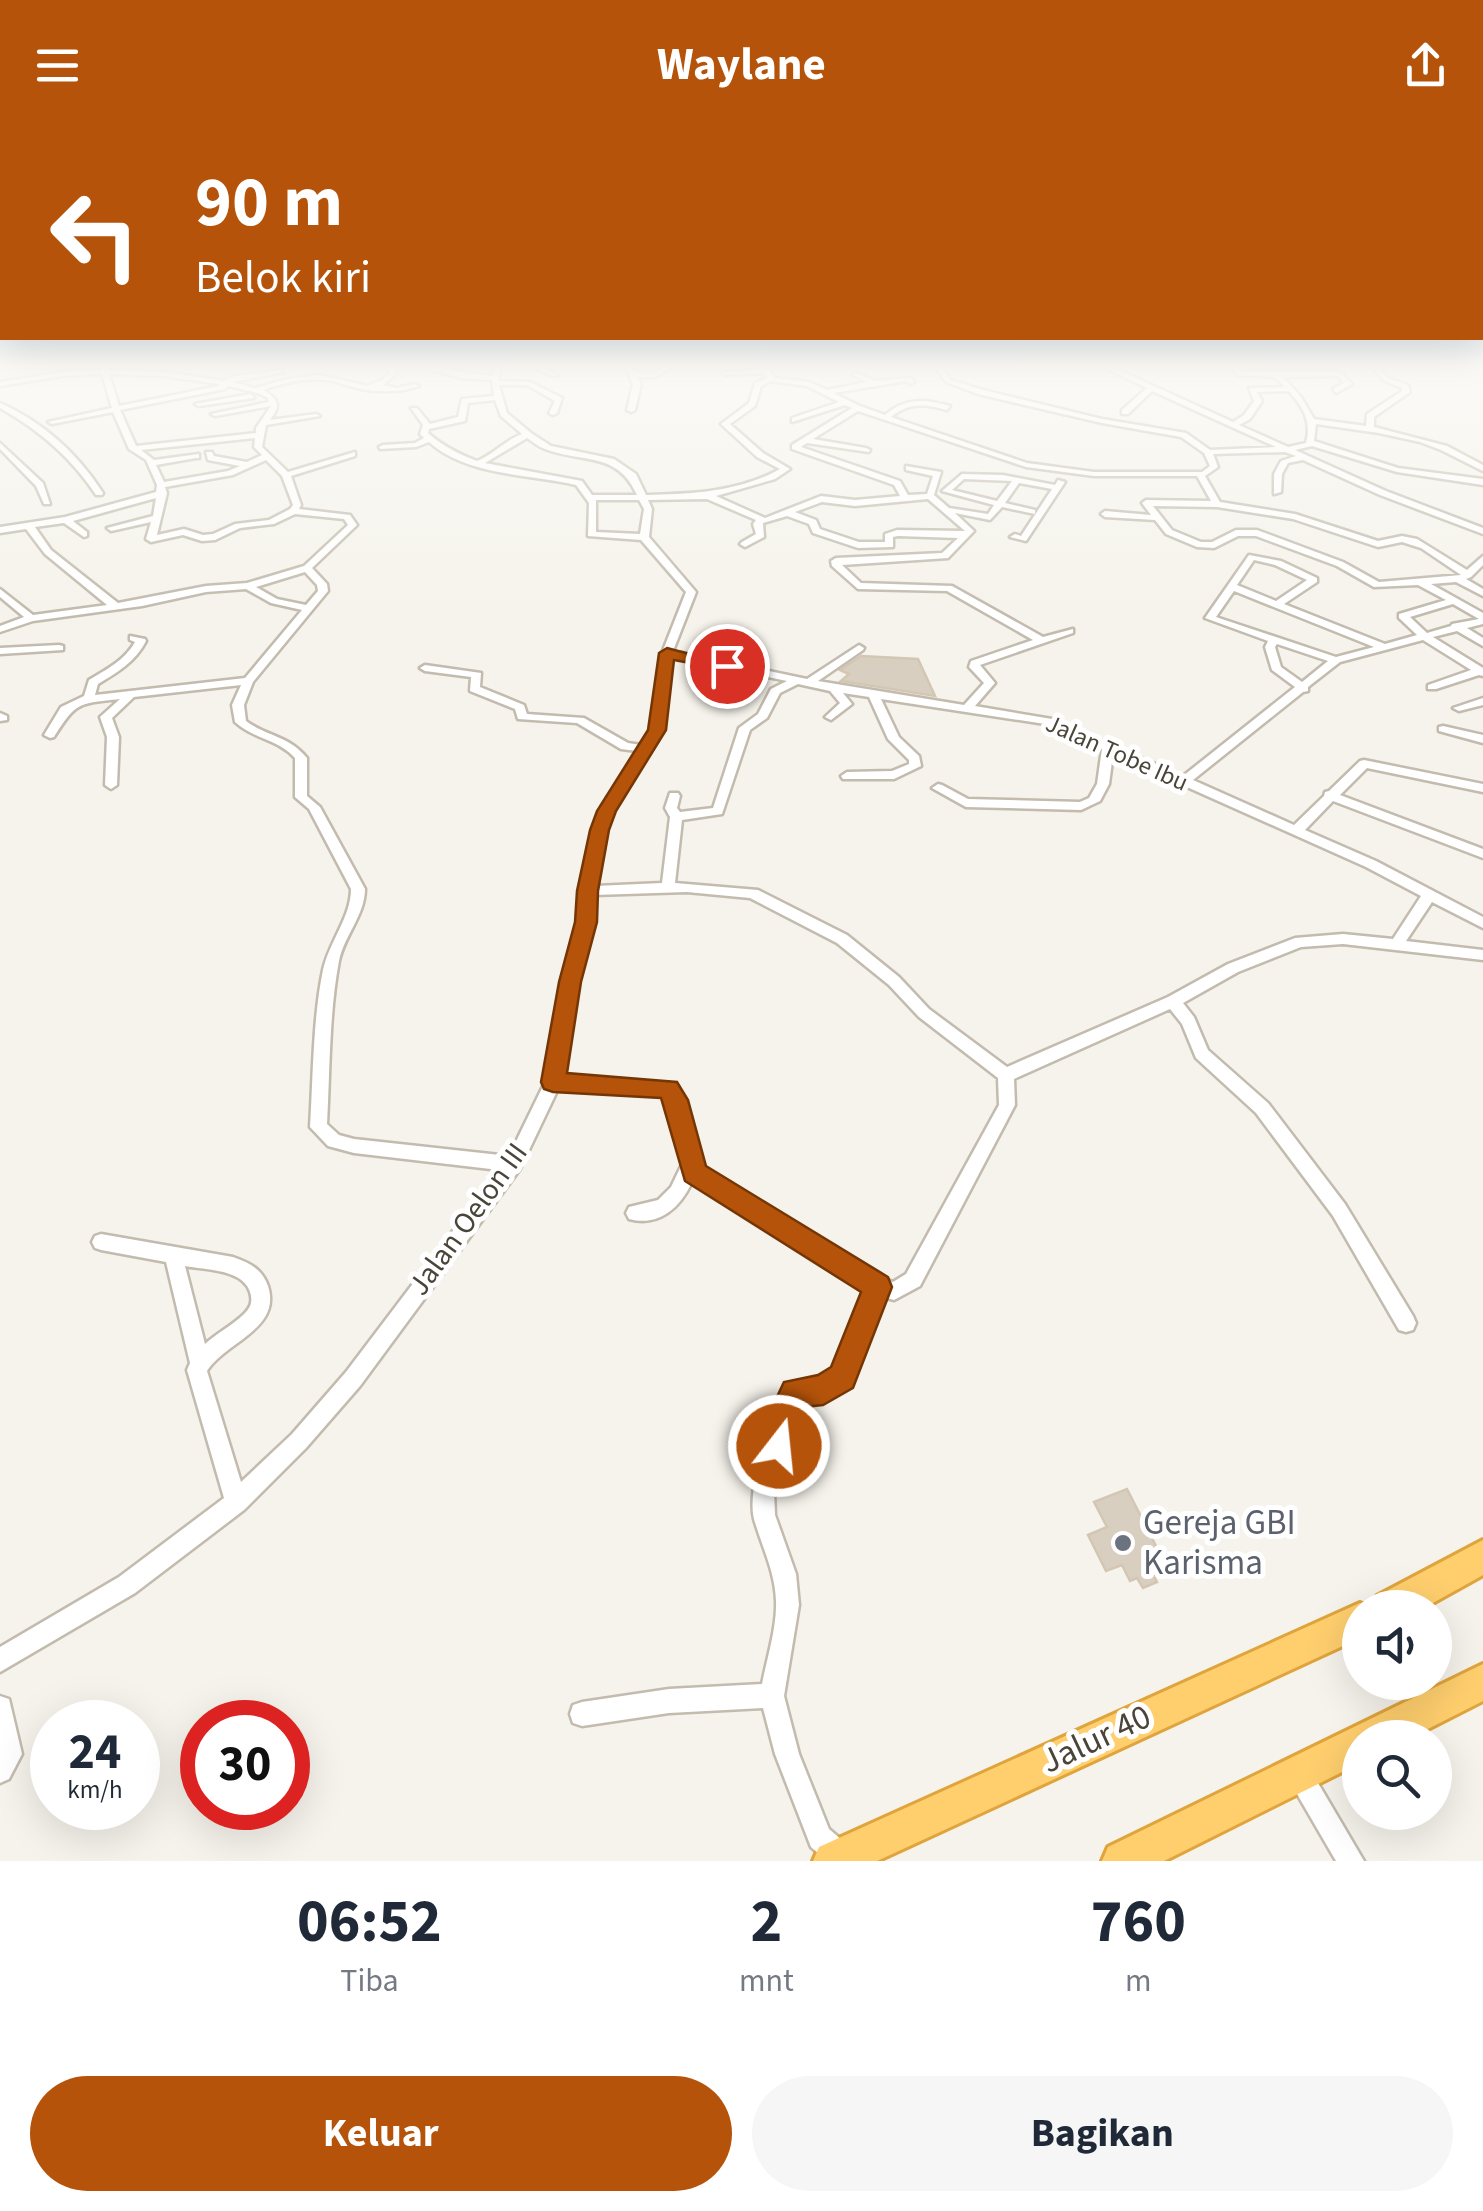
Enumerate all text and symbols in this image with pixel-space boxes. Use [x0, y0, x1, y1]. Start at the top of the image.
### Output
text: Waylane [657, 33, 826, 97]
icon: menu [30, 38, 85, 93]
icon: share [1398, 38, 1453, 93]
text: 90 m [195, 153, 343, 253]
icon: left [30, 170, 160, 300]
text: Belok kiri [195, 246, 371, 310]
pin [685, 624, 770, 709]
icon: arrive [700, 639, 755, 694]
street label: Jalan Tobe Ibu [1040, 705, 1194, 801]
street label: Jalan Oelon III [398, 1134, 538, 1304]
position arrow [727, 1394, 831, 1498]
place label: Gereja GBI Karisma [1143, 1498, 1296, 1588]
marker: Gereja GBI Karisma [1112, 1532, 1134, 1554]
map controls [1342, 1590, 1452, 1830]
button: sound [1342, 1590, 1452, 1700]
street label: Jalur 40 [1033, 1692, 1159, 1786]
speed limit sign: 30 [180, 1700, 310, 1830]
text: 24 [69, 1717, 121, 1788]
button: search [1342, 1720, 1452, 1830]
text: km/h [67, 1772, 123, 1808]
text: 06:52 [297, 1880, 442, 1965]
text: 2 [750, 1880, 782, 1965]
text: 760 [1091, 1880, 1186, 1965]
text: Tiba [340, 1958, 399, 2004]
text: mnt [739, 1958, 794, 2004]
text: m [1125, 1958, 1152, 2004]
button: Keluar [30, 2076, 732, 2191]
button: Bagikan [752, 2076, 1453, 2191]

